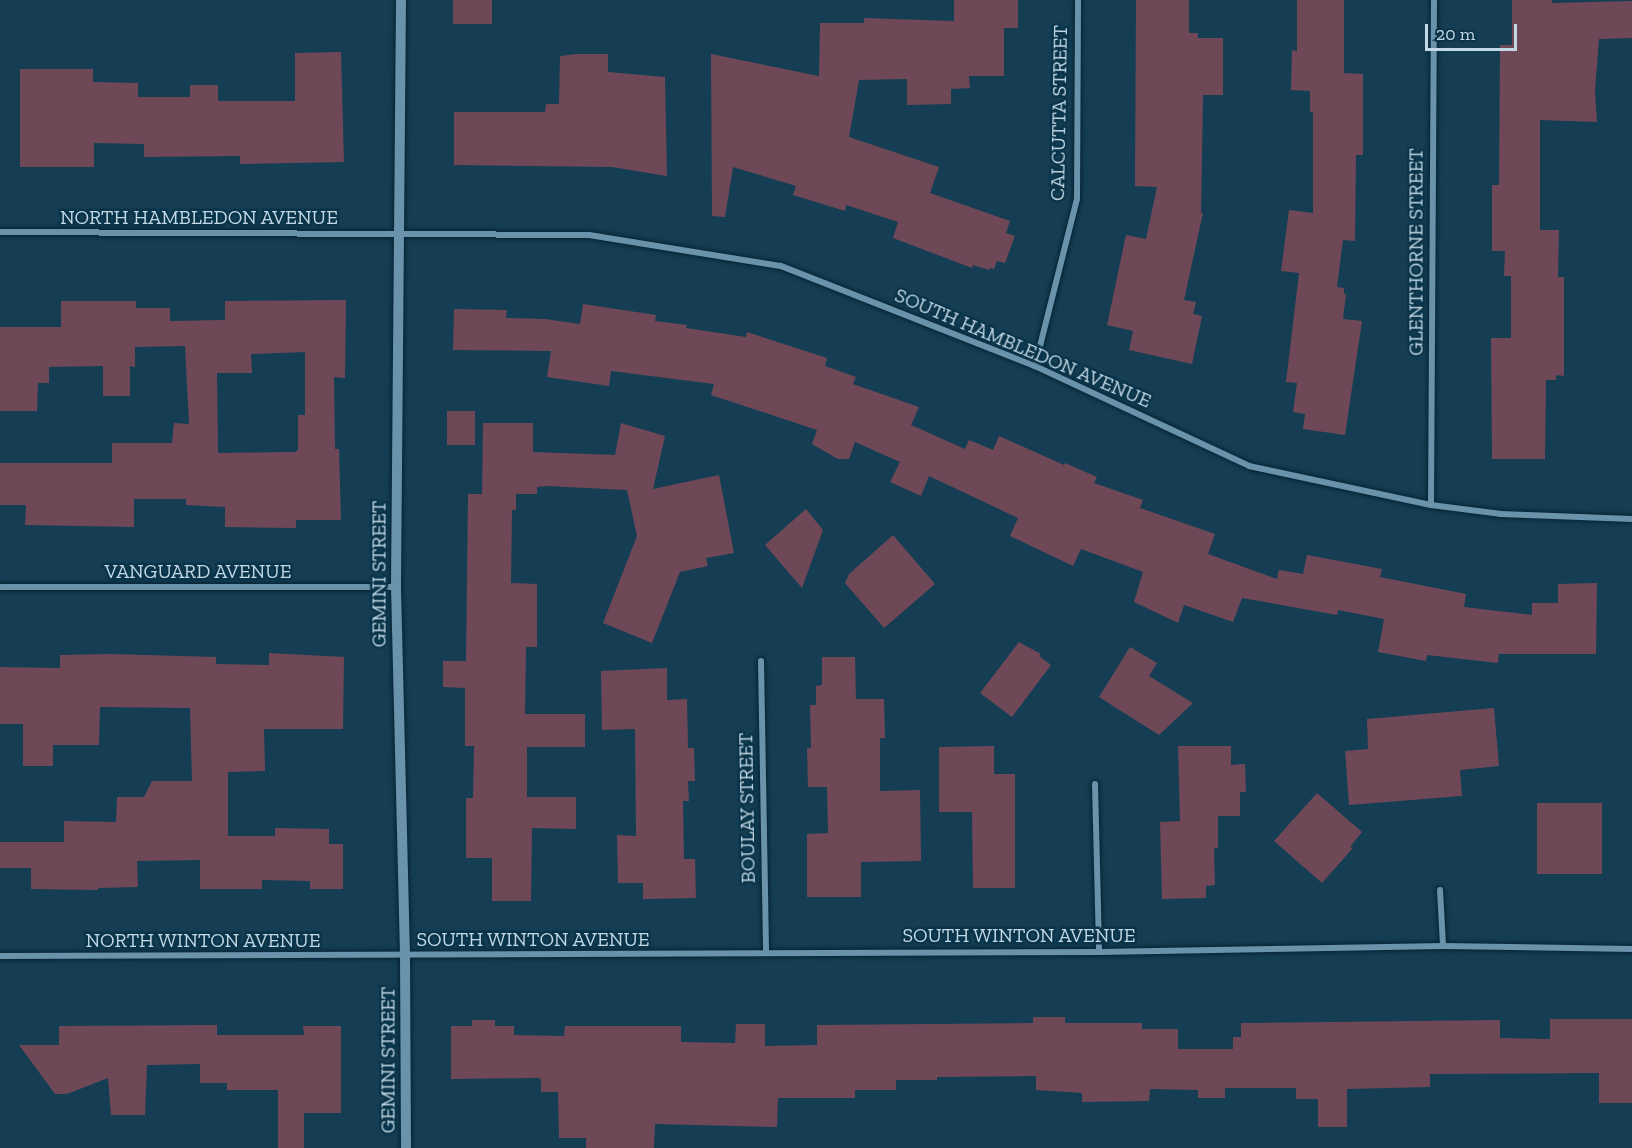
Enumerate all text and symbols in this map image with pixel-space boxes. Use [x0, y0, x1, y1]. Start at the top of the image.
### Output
scale bar [1428, 12, 1520, 50]
text: 20 m [1436, 23, 1475, 45]
street label: CALCUTTA STREET [1045, 25, 1073, 201]
street label: GLENTHORNE STREET [1404, 148, 1428, 356]
street label: NORTH HAMBLEDON AVENUE [60, 205, 338, 229]
street label: SOUTH HAMBLEDON AVENUE [891, 283, 1155, 413]
street label: GEMINI STREET [367, 501, 391, 647]
street label: VANGUARD AVENUE [104, 559, 292, 583]
street label: BOULAY STREET [734, 732, 760, 884]
street label: SOUTH WINTON AVENUE [902, 923, 1136, 947]
street label: SOUTH WINTON AVENUE [416, 927, 650, 951]
street label: NORTH WINTON AVENUE [85, 928, 321, 952]
street label: GEMINI STREET [376, 987, 400, 1133]

